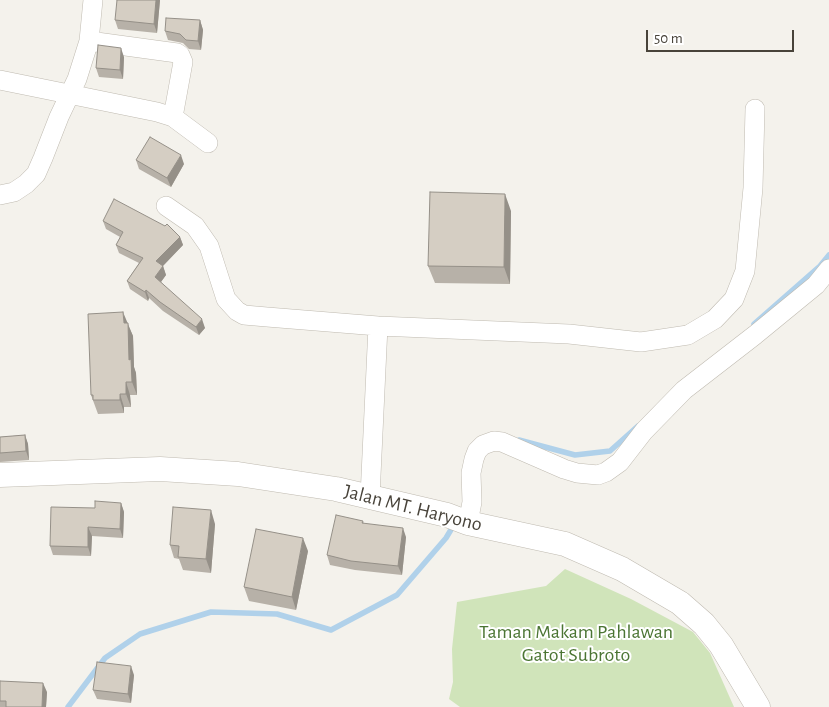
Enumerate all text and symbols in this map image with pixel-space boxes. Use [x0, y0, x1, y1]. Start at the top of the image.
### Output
scale bar [649, 20, 796, 52]
text: 50 m [654, 31, 683, 46]
street label: Jalan MT. Haryono [341, 479, 485, 537]
park label: Taman Makam Pahlawan Gatot Subroto [479, 620, 673, 667]

